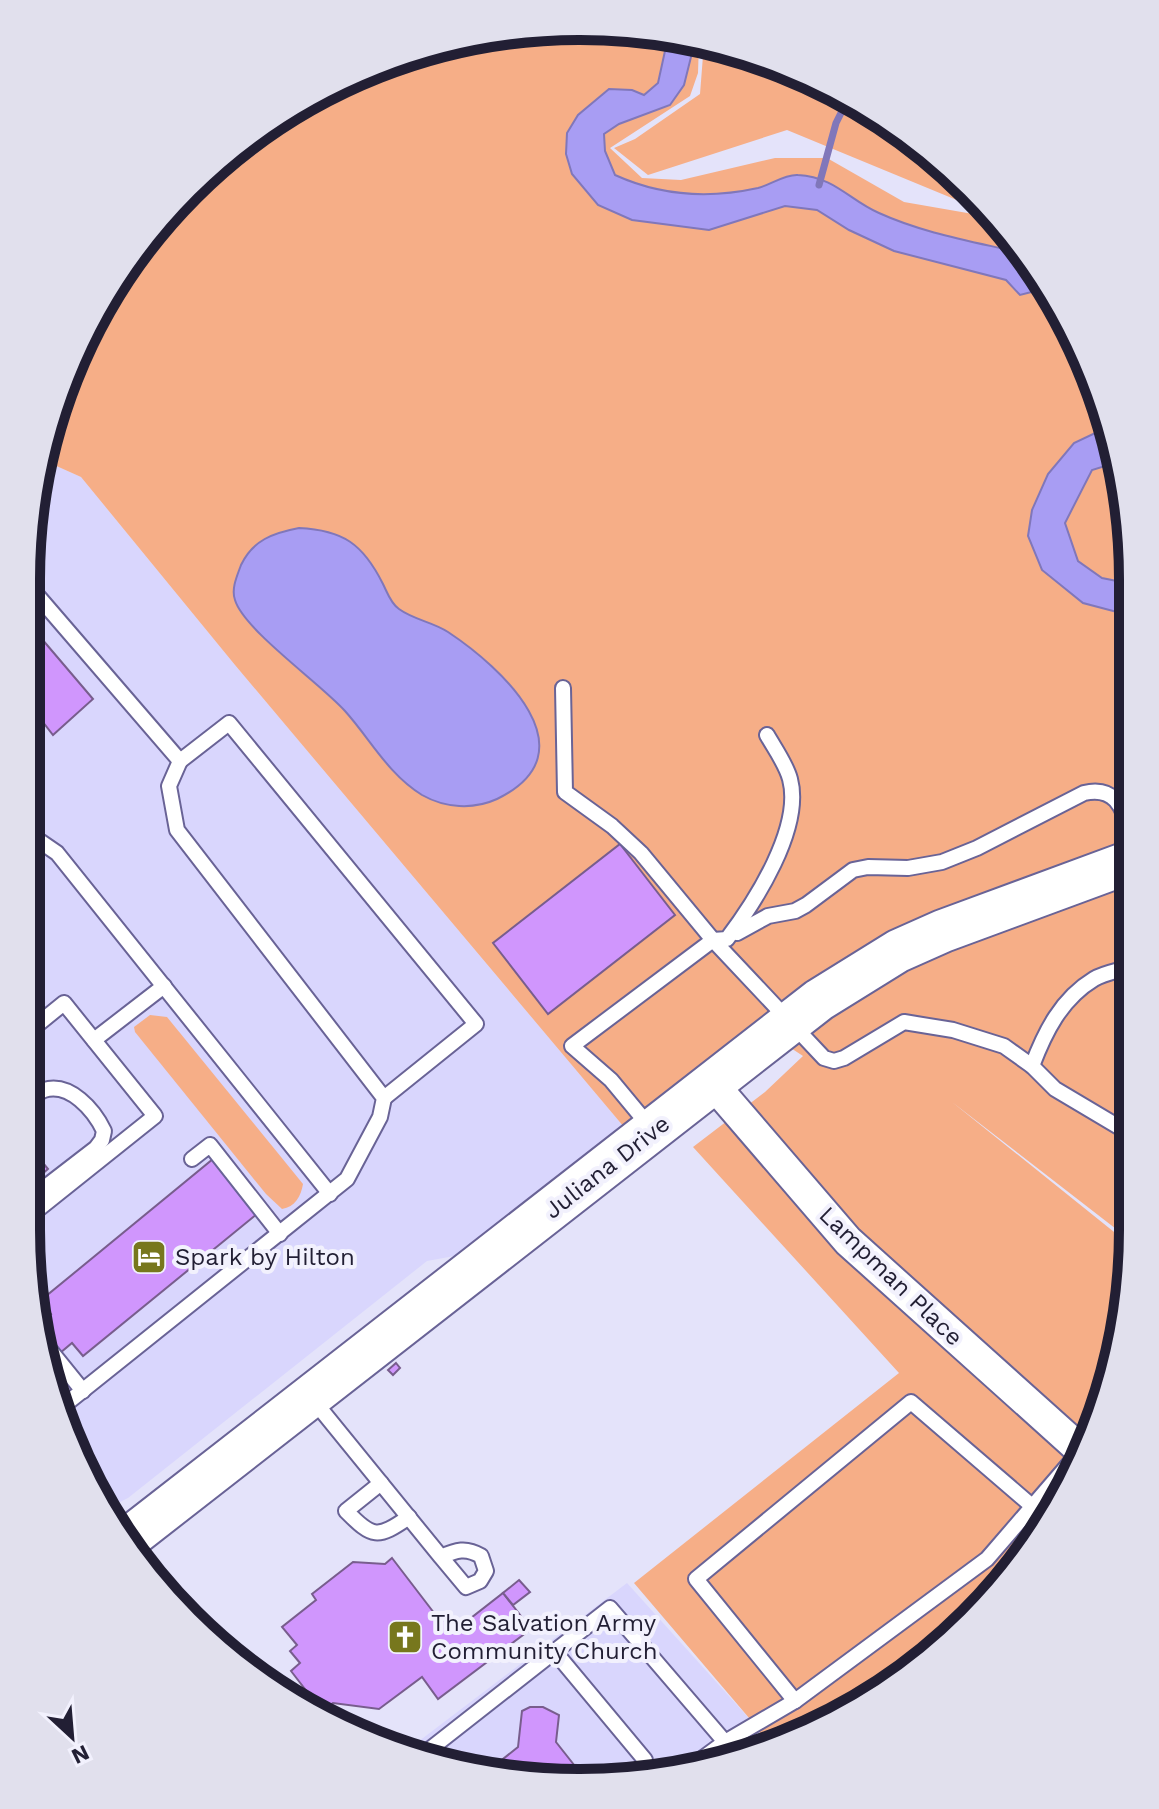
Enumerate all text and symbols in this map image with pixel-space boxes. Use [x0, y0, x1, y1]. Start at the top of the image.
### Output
street label: Juliana Drive [539, 1109, 675, 1225]
street label: Lampman Place [814, 1201, 968, 1351]
hotel icon: Spark by Hilton [130, 1238, 168, 1276]
place label: Spark by Hilton [175, 1243, 355, 1271]
place label: The Salvation Army Community Church [431, 1609, 658, 1665]
church icon: The Salvation Army Community Church [386, 1618, 424, 1656]
north arrow [32, 1697, 112, 1777]
text: N [68, 1740, 93, 1769]

